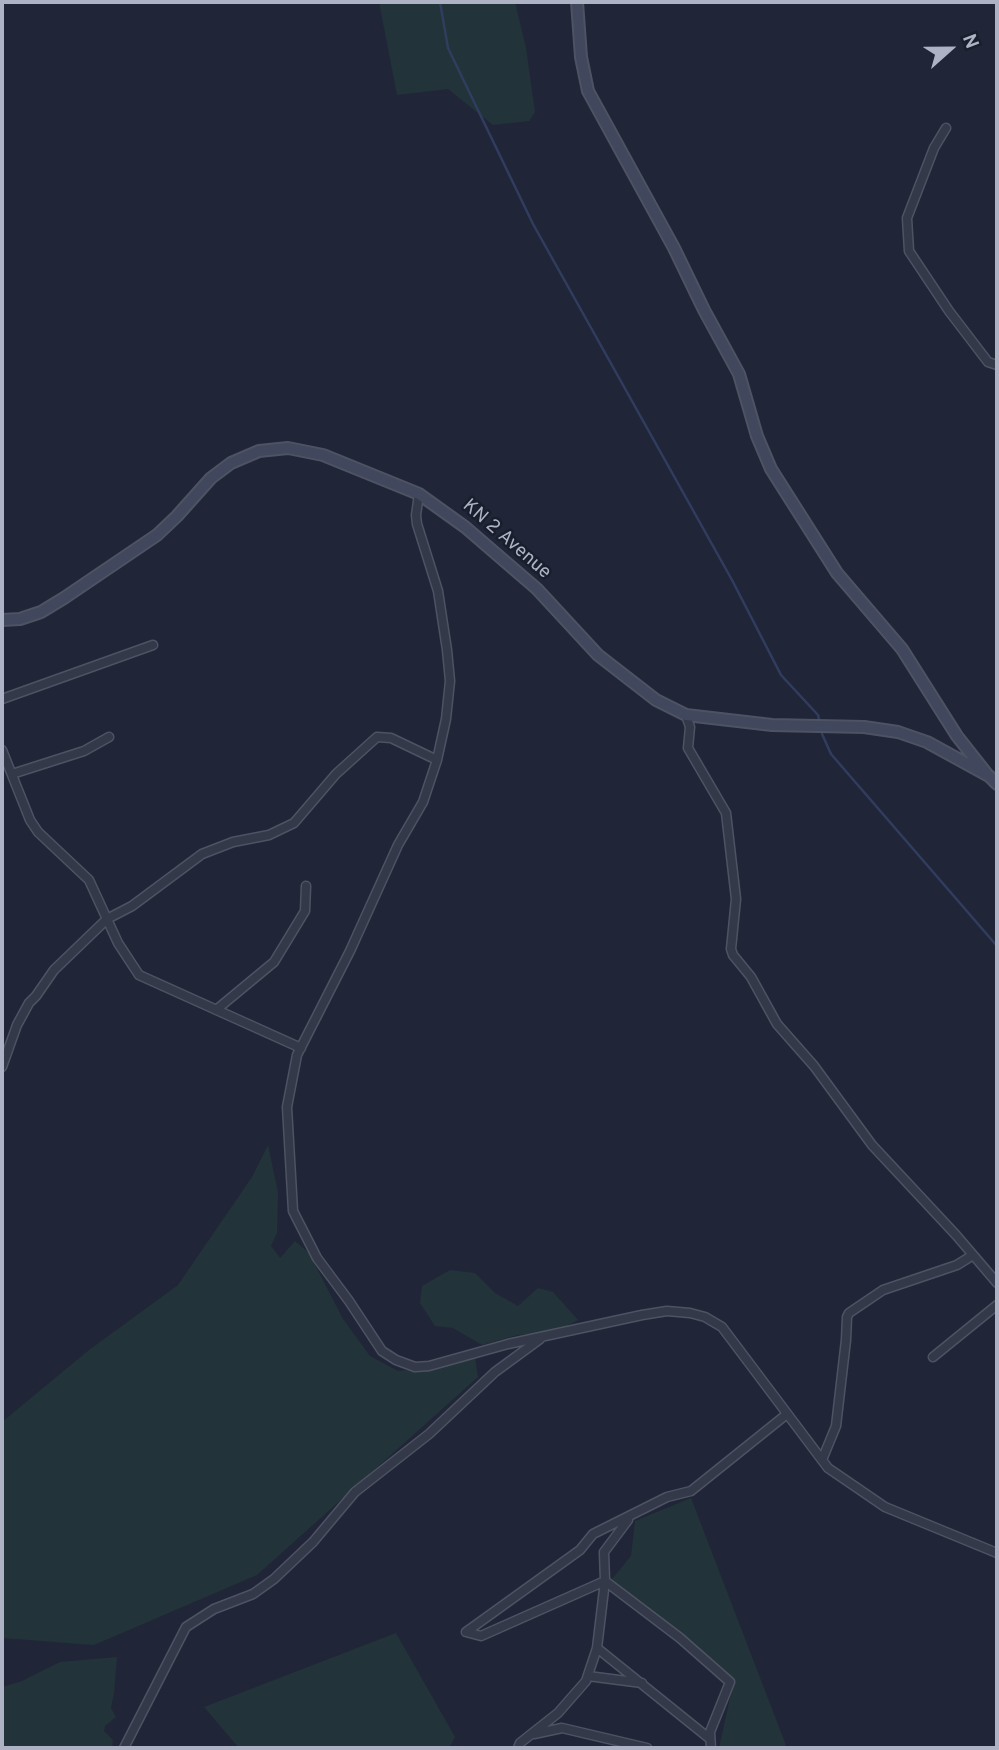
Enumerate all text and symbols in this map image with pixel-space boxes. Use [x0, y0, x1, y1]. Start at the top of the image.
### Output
north arrow [915, 14, 985, 84]
text: N [956, 31, 983, 52]
street label: KN 2 Avenue [457, 495, 555, 585]

